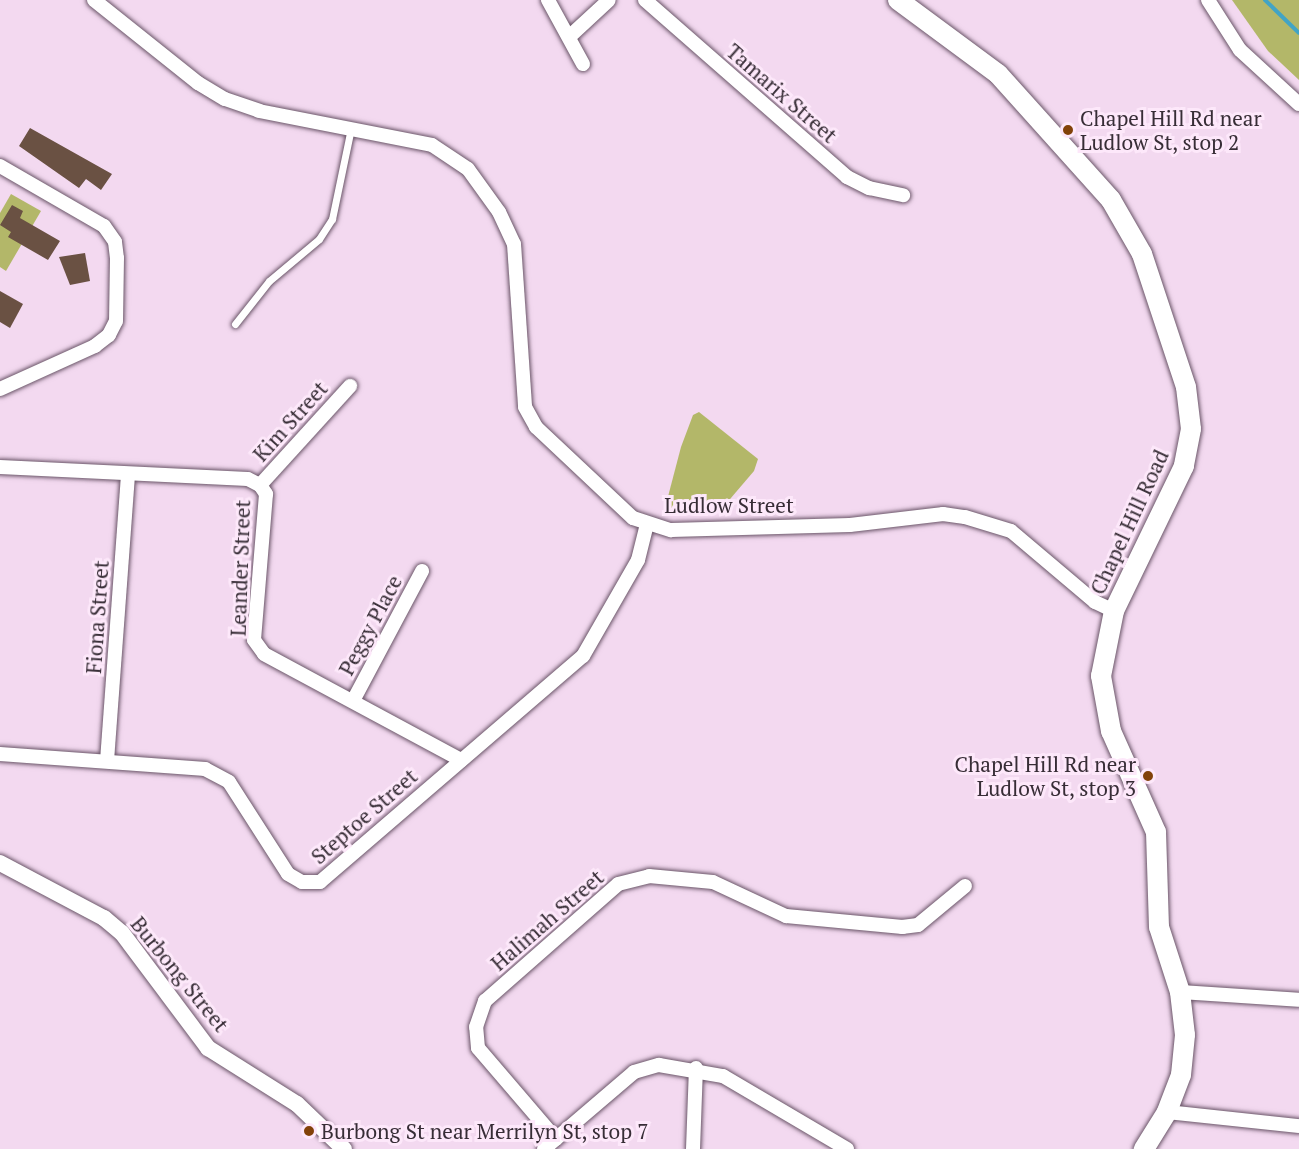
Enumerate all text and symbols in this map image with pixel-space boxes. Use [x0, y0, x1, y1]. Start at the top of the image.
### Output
street label: Tamarix Street [722, 38, 842, 148]
place label: Chapel Hill Rd near Ludlow St, stop 2 [1080, 105, 1262, 155]
marker: Chapel Hill Rd near Ludlow St, stop 2 [1061, 123, 1075, 137]
street label: Kim Street [247, 376, 333, 466]
street label: Chapel Hill Road [1085, 446, 1173, 598]
street label: Ludlow Street [664, 492, 794, 518]
street label: Leander Street [225, 499, 255, 637]
street label: Fiona Street [80, 559, 114, 675]
street label: Peggy Place [333, 571, 407, 679]
place label: Chapel Hill Rd near Ludlow St, stop 3 [954, 751, 1136, 801]
street label: Steptoe Street [306, 763, 422, 869]
marker: Chapel Hill Rd near Ludlow St, stop 3 [1141, 769, 1155, 783]
street label: Halimah Street [486, 864, 608, 976]
street label: Burbong Street [126, 911, 234, 1037]
place label: Burbong St near Merrilyn St, stop 7 [321, 1118, 649, 1144]
marker: Burbong St near Merrilyn St, stop 7 [302, 1124, 316, 1138]

